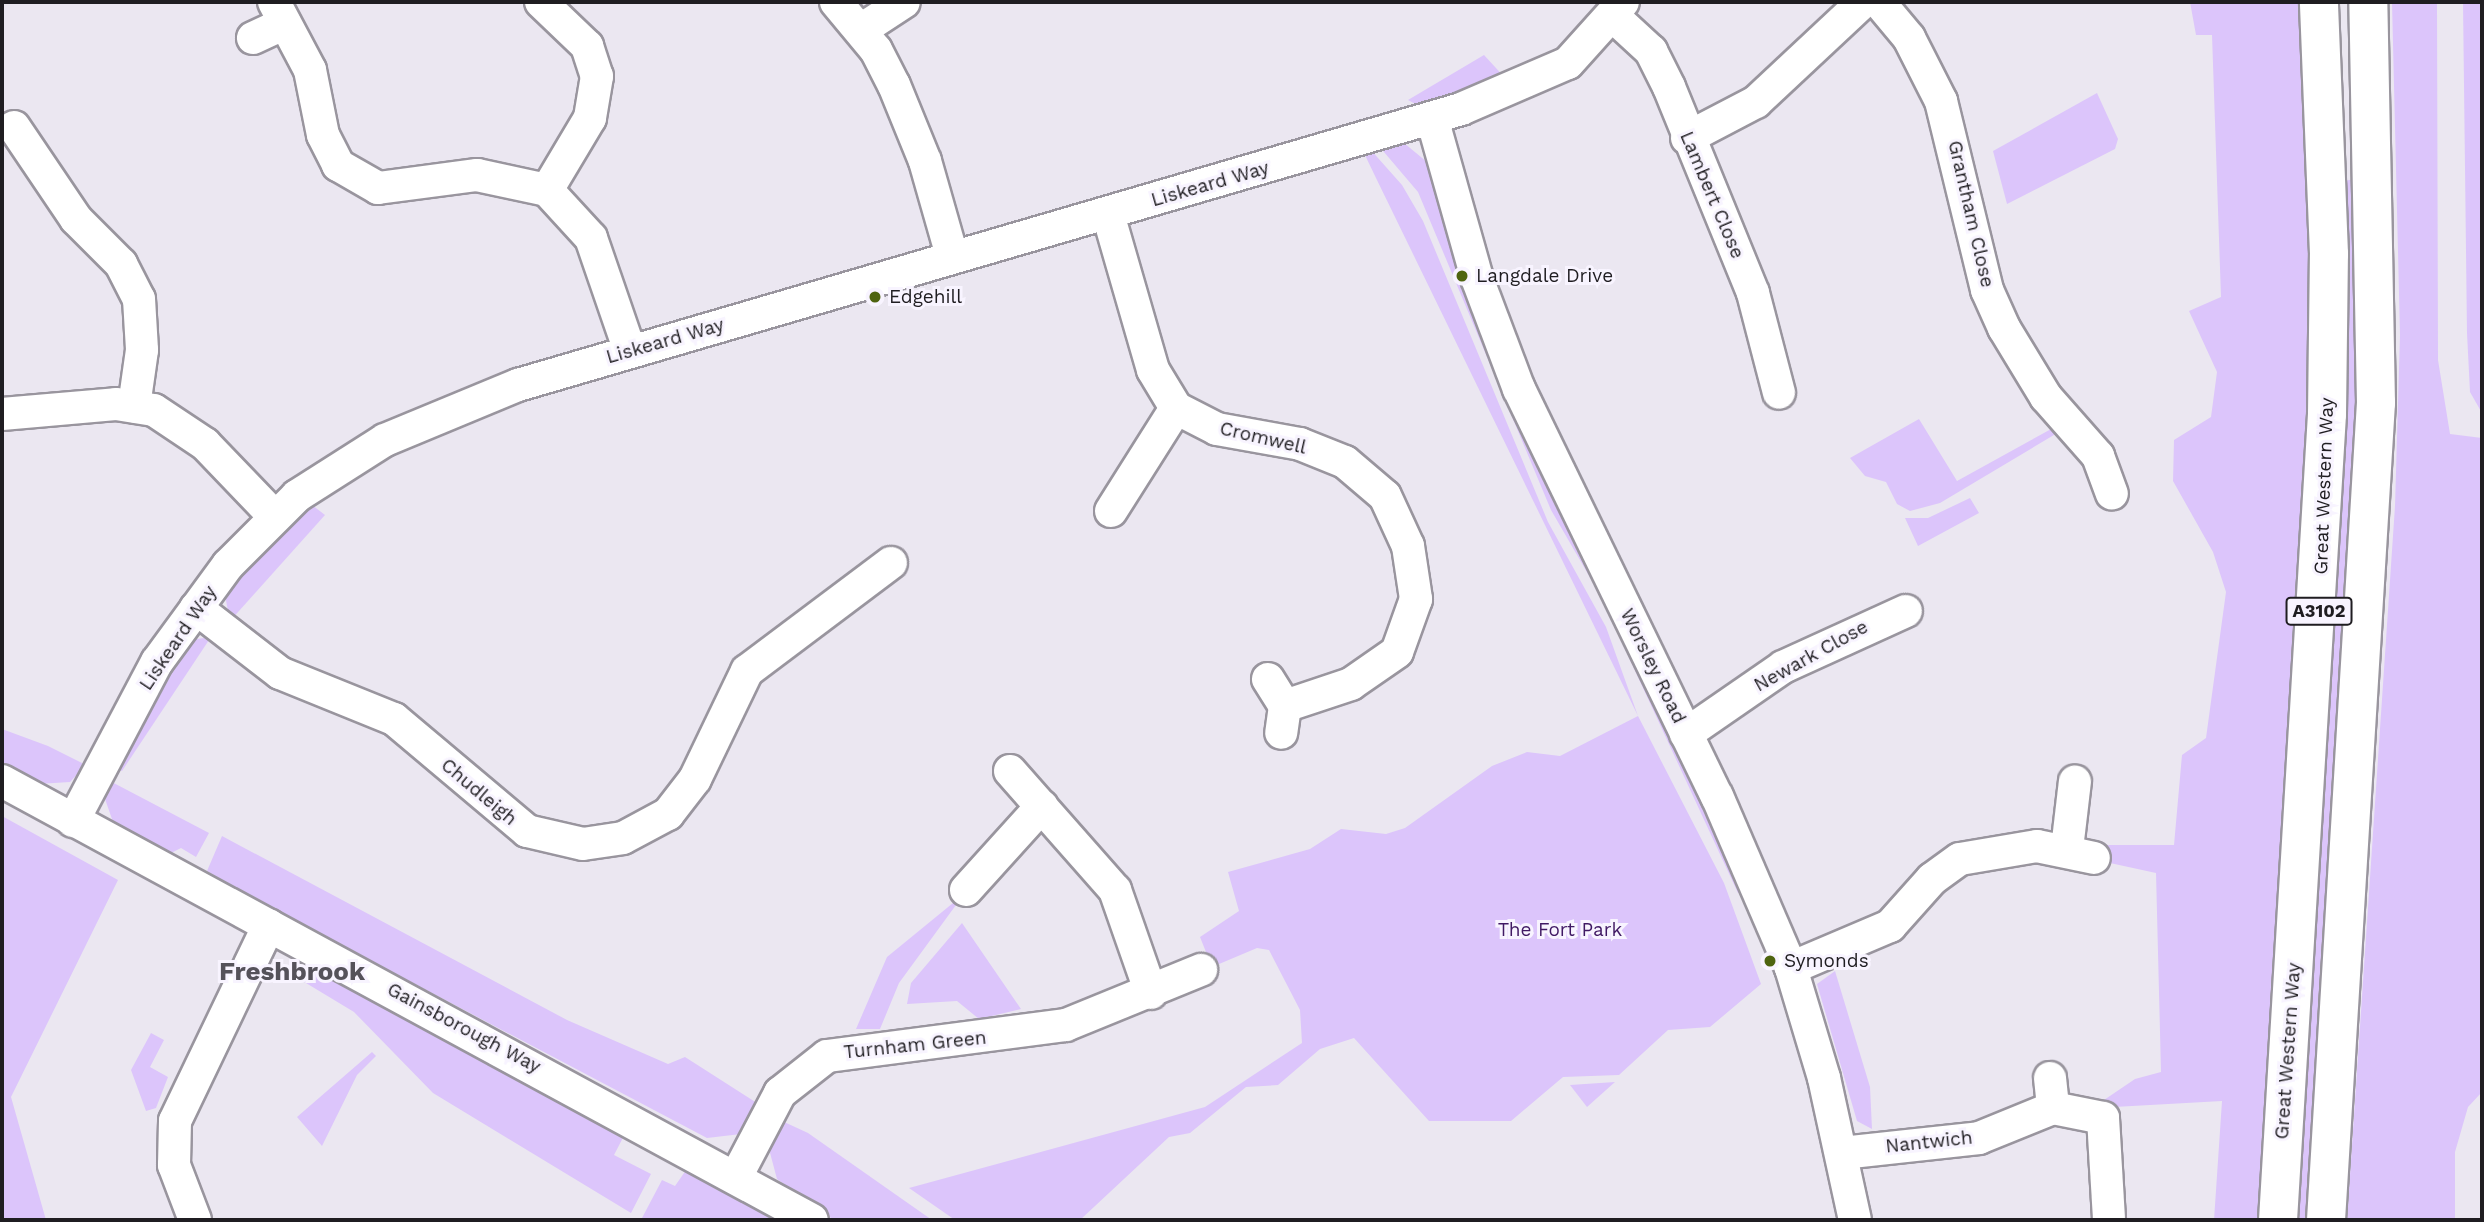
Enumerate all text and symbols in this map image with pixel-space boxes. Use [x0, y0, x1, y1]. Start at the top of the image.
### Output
street label: Lambert Close [1675, 128, 1749, 262]
street label: Grantham Close [1943, 138, 1999, 290]
street label: Liskeard Way [1148, 156, 1272, 212]
place label: Langdale Drive [1476, 265, 1613, 287]
marker: Langdale Drive [1454, 268, 1470, 284]
place label: Edgehill [889, 286, 962, 308]
marker: Edgehill [867, 289, 883, 305]
street label: Liskeard Way [603, 313, 727, 369]
street label: Great Western Way [2310, 397, 2338, 575]
street label: Cromwell [1218, 417, 1308, 459]
street label: Liskeard Way [134, 581, 222, 695]
road number: A3102 [2284, 596, 2354, 626]
street label: Worsley Road [1615, 605, 1691, 727]
street label: Newark Close [1750, 615, 1872, 697]
street label: Chudleigh [436, 754, 522, 830]
park label: The Fort Park [1498, 919, 1622, 941]
place label: Symonds [1784, 950, 1869, 972]
marker: Symonds [1762, 953, 1778, 969]
district label: Freshbrook [219, 956, 365, 988]
street label: Great Western Way [2270, 961, 2306, 1141]
street label: Gainsborough Way [383, 978, 545, 1078]
street label: Turnham Green [842, 1026, 988, 1064]
street label: Nantwich [1884, 1126, 1974, 1158]

